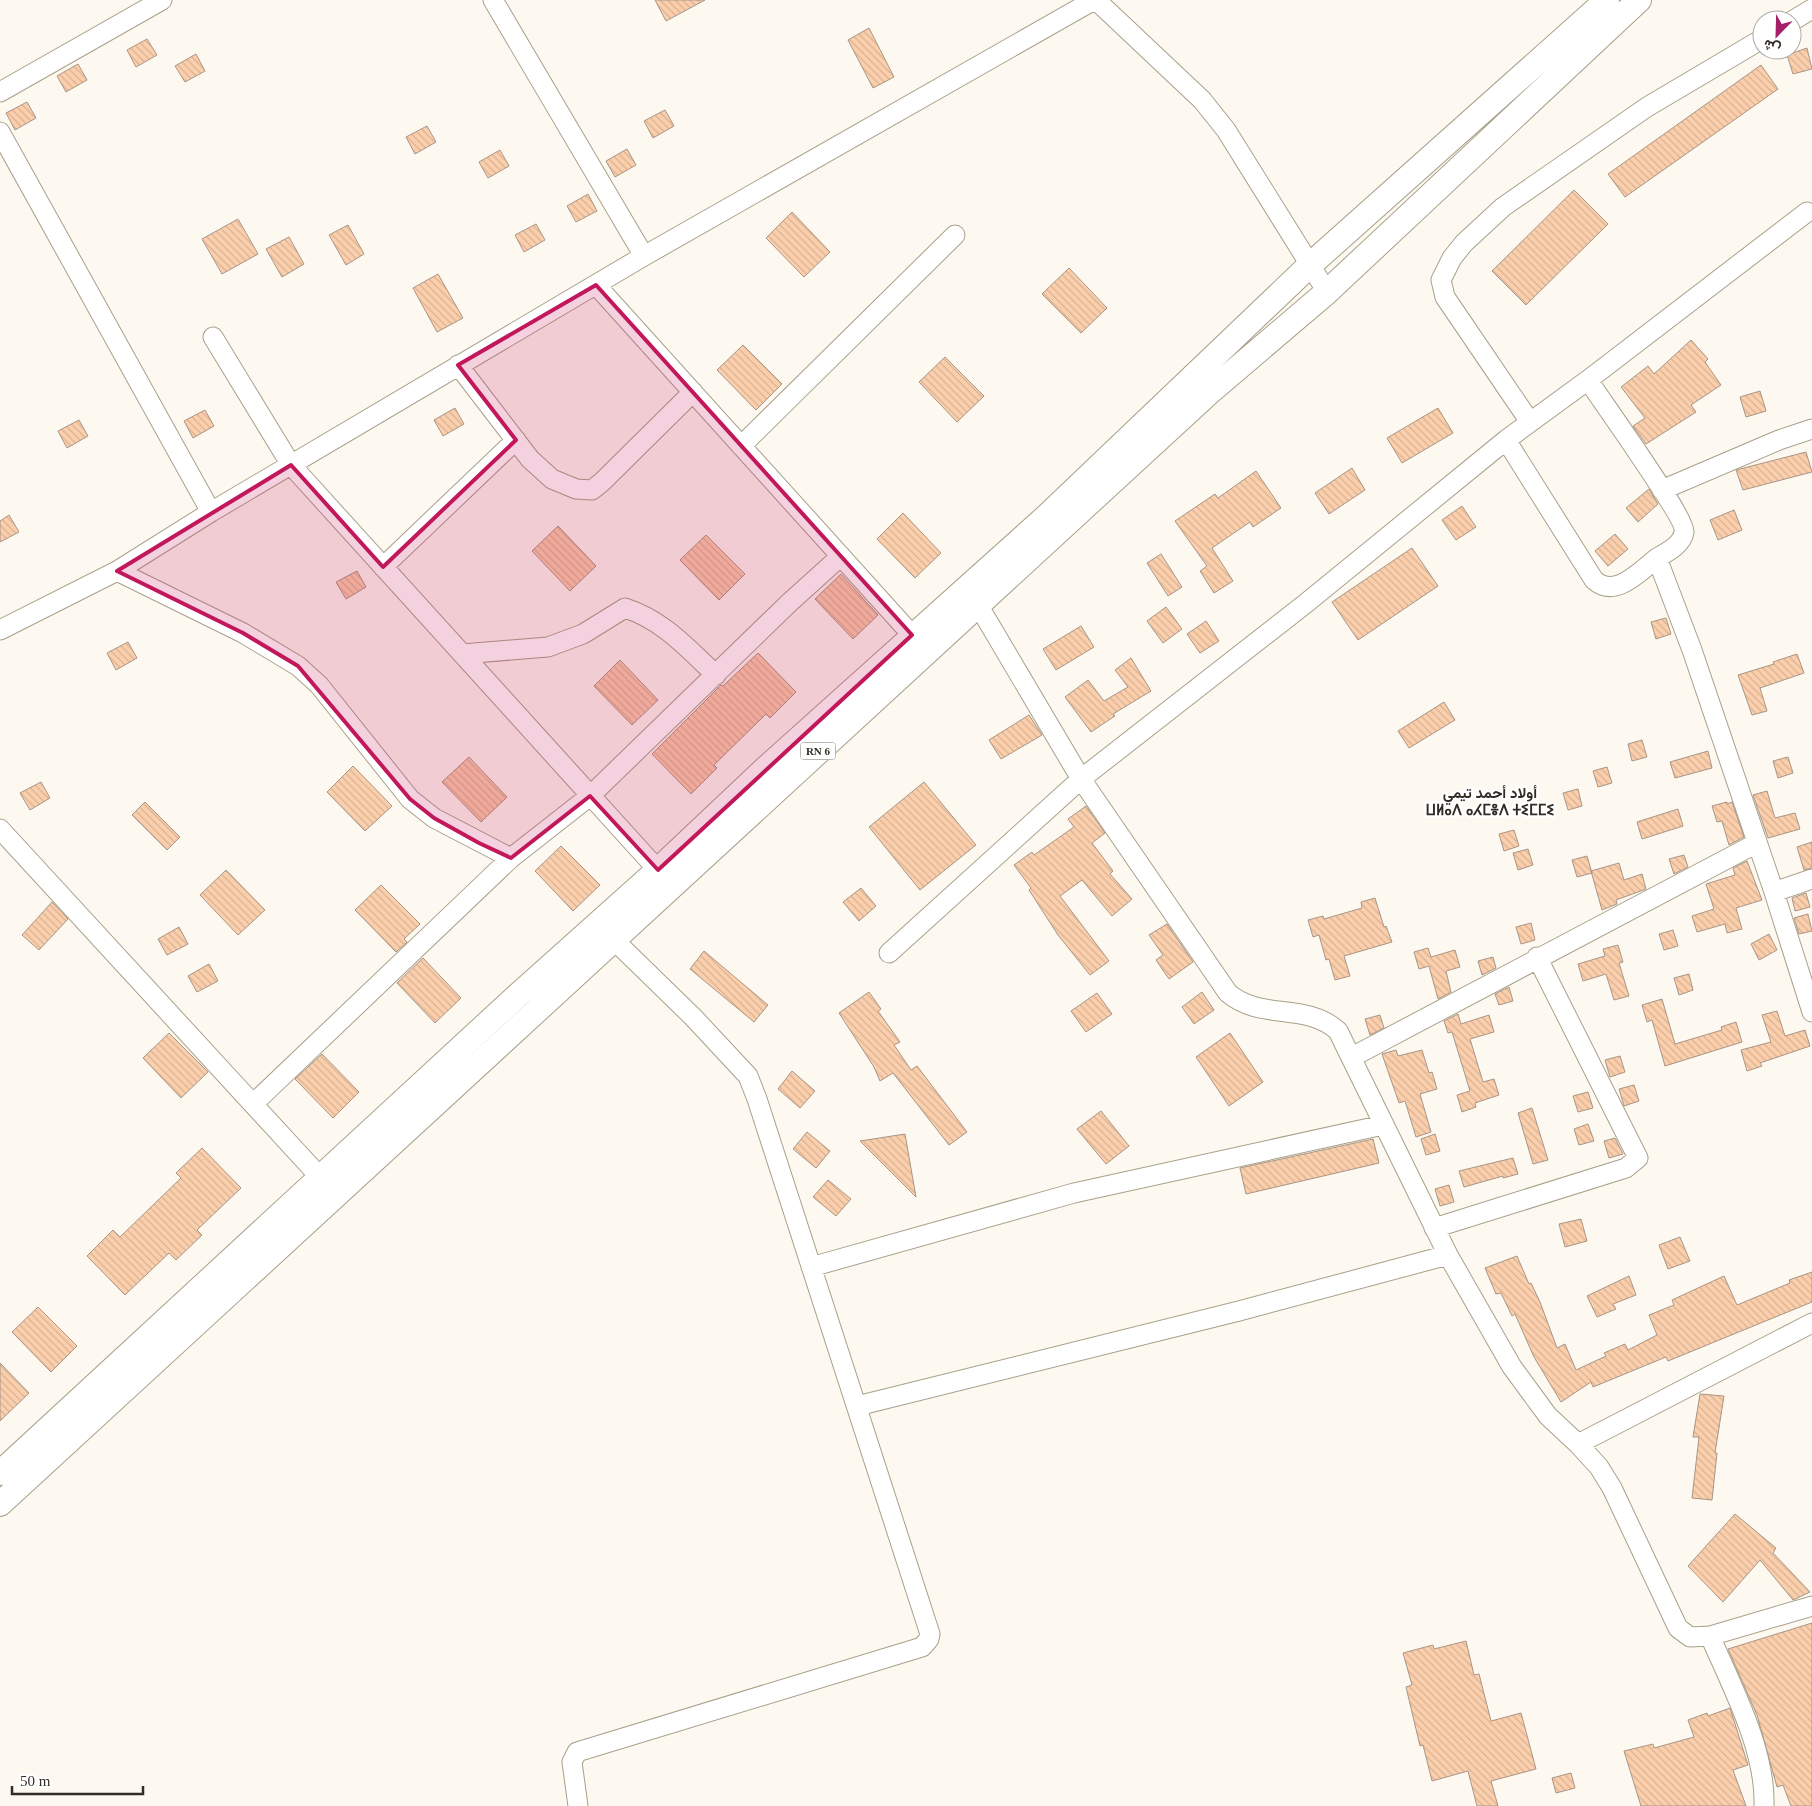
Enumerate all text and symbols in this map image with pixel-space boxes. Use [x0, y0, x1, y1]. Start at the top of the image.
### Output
north arrow [1752, 10, 1802, 60]
text: ش [1761, 35, 1783, 57]
road number: RN 6 [800, 742, 836, 759]
district label: أولاد أحمد تيمي ⵡⵍⴰⴷ ⴰⵃⵎⴻⴷ ⵜⵉⵎⵎⵉ [1426, 785, 1555, 818]
scale bar [12, 1764, 144, 1796]
text: 50 m [20, 1773, 51, 1789]

